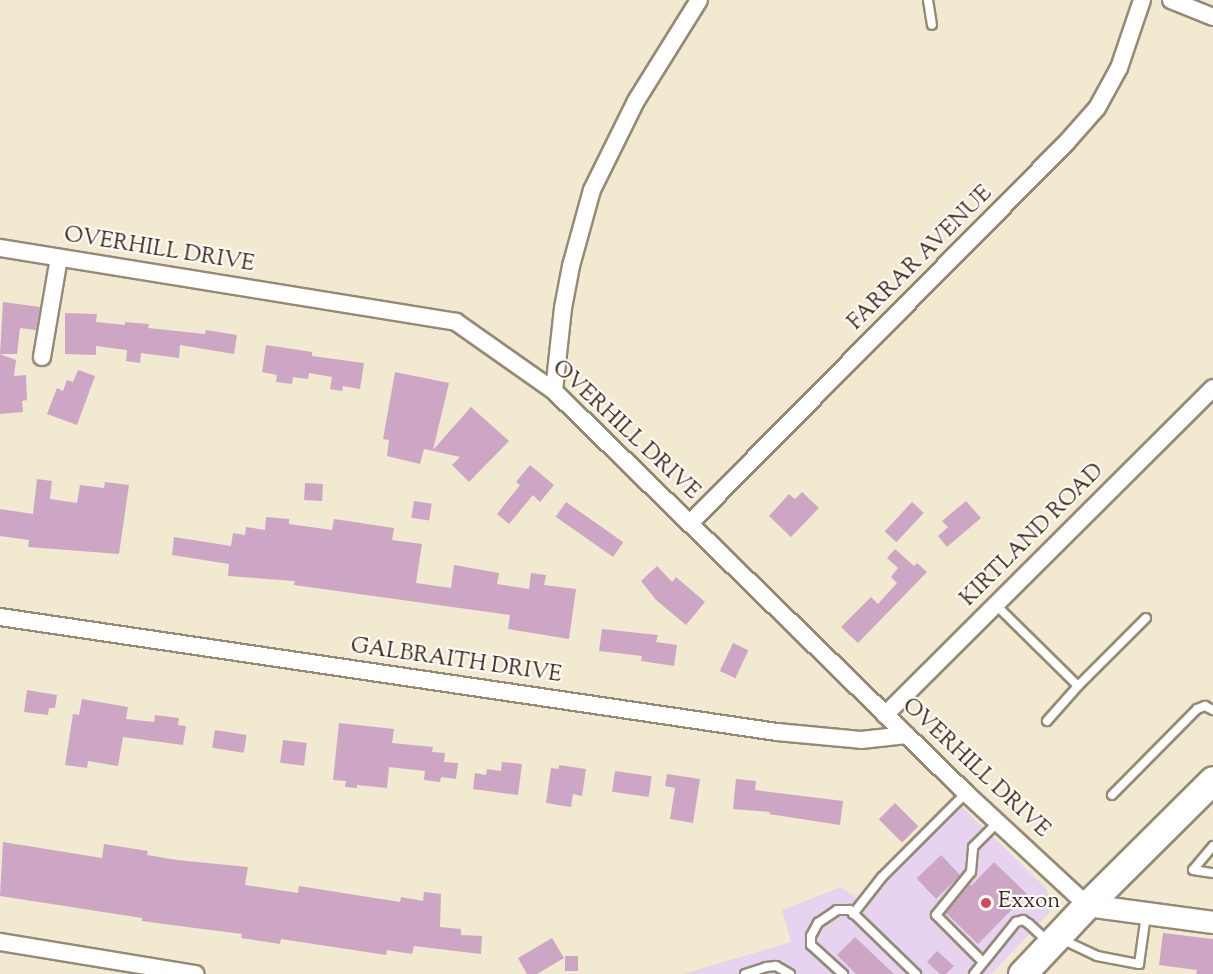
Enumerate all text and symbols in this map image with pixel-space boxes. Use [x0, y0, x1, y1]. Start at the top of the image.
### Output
street label: FARRAR AVENUE [843, 181, 999, 337]
street label: OVERHILL DRIVE [62, 223, 256, 279]
street label: OVERHILL DRIVE [546, 356, 704, 506]
street label: KIRTLAND ROAD [956, 459, 1110, 613]
street label: GALBRAITH DRIVE [349, 634, 563, 690]
street label: OVERHILL DRIVE [896, 694, 1054, 844]
place label: Exxon [998, 890, 1060, 916]
marker: Exxon [979, 896, 993, 910]

